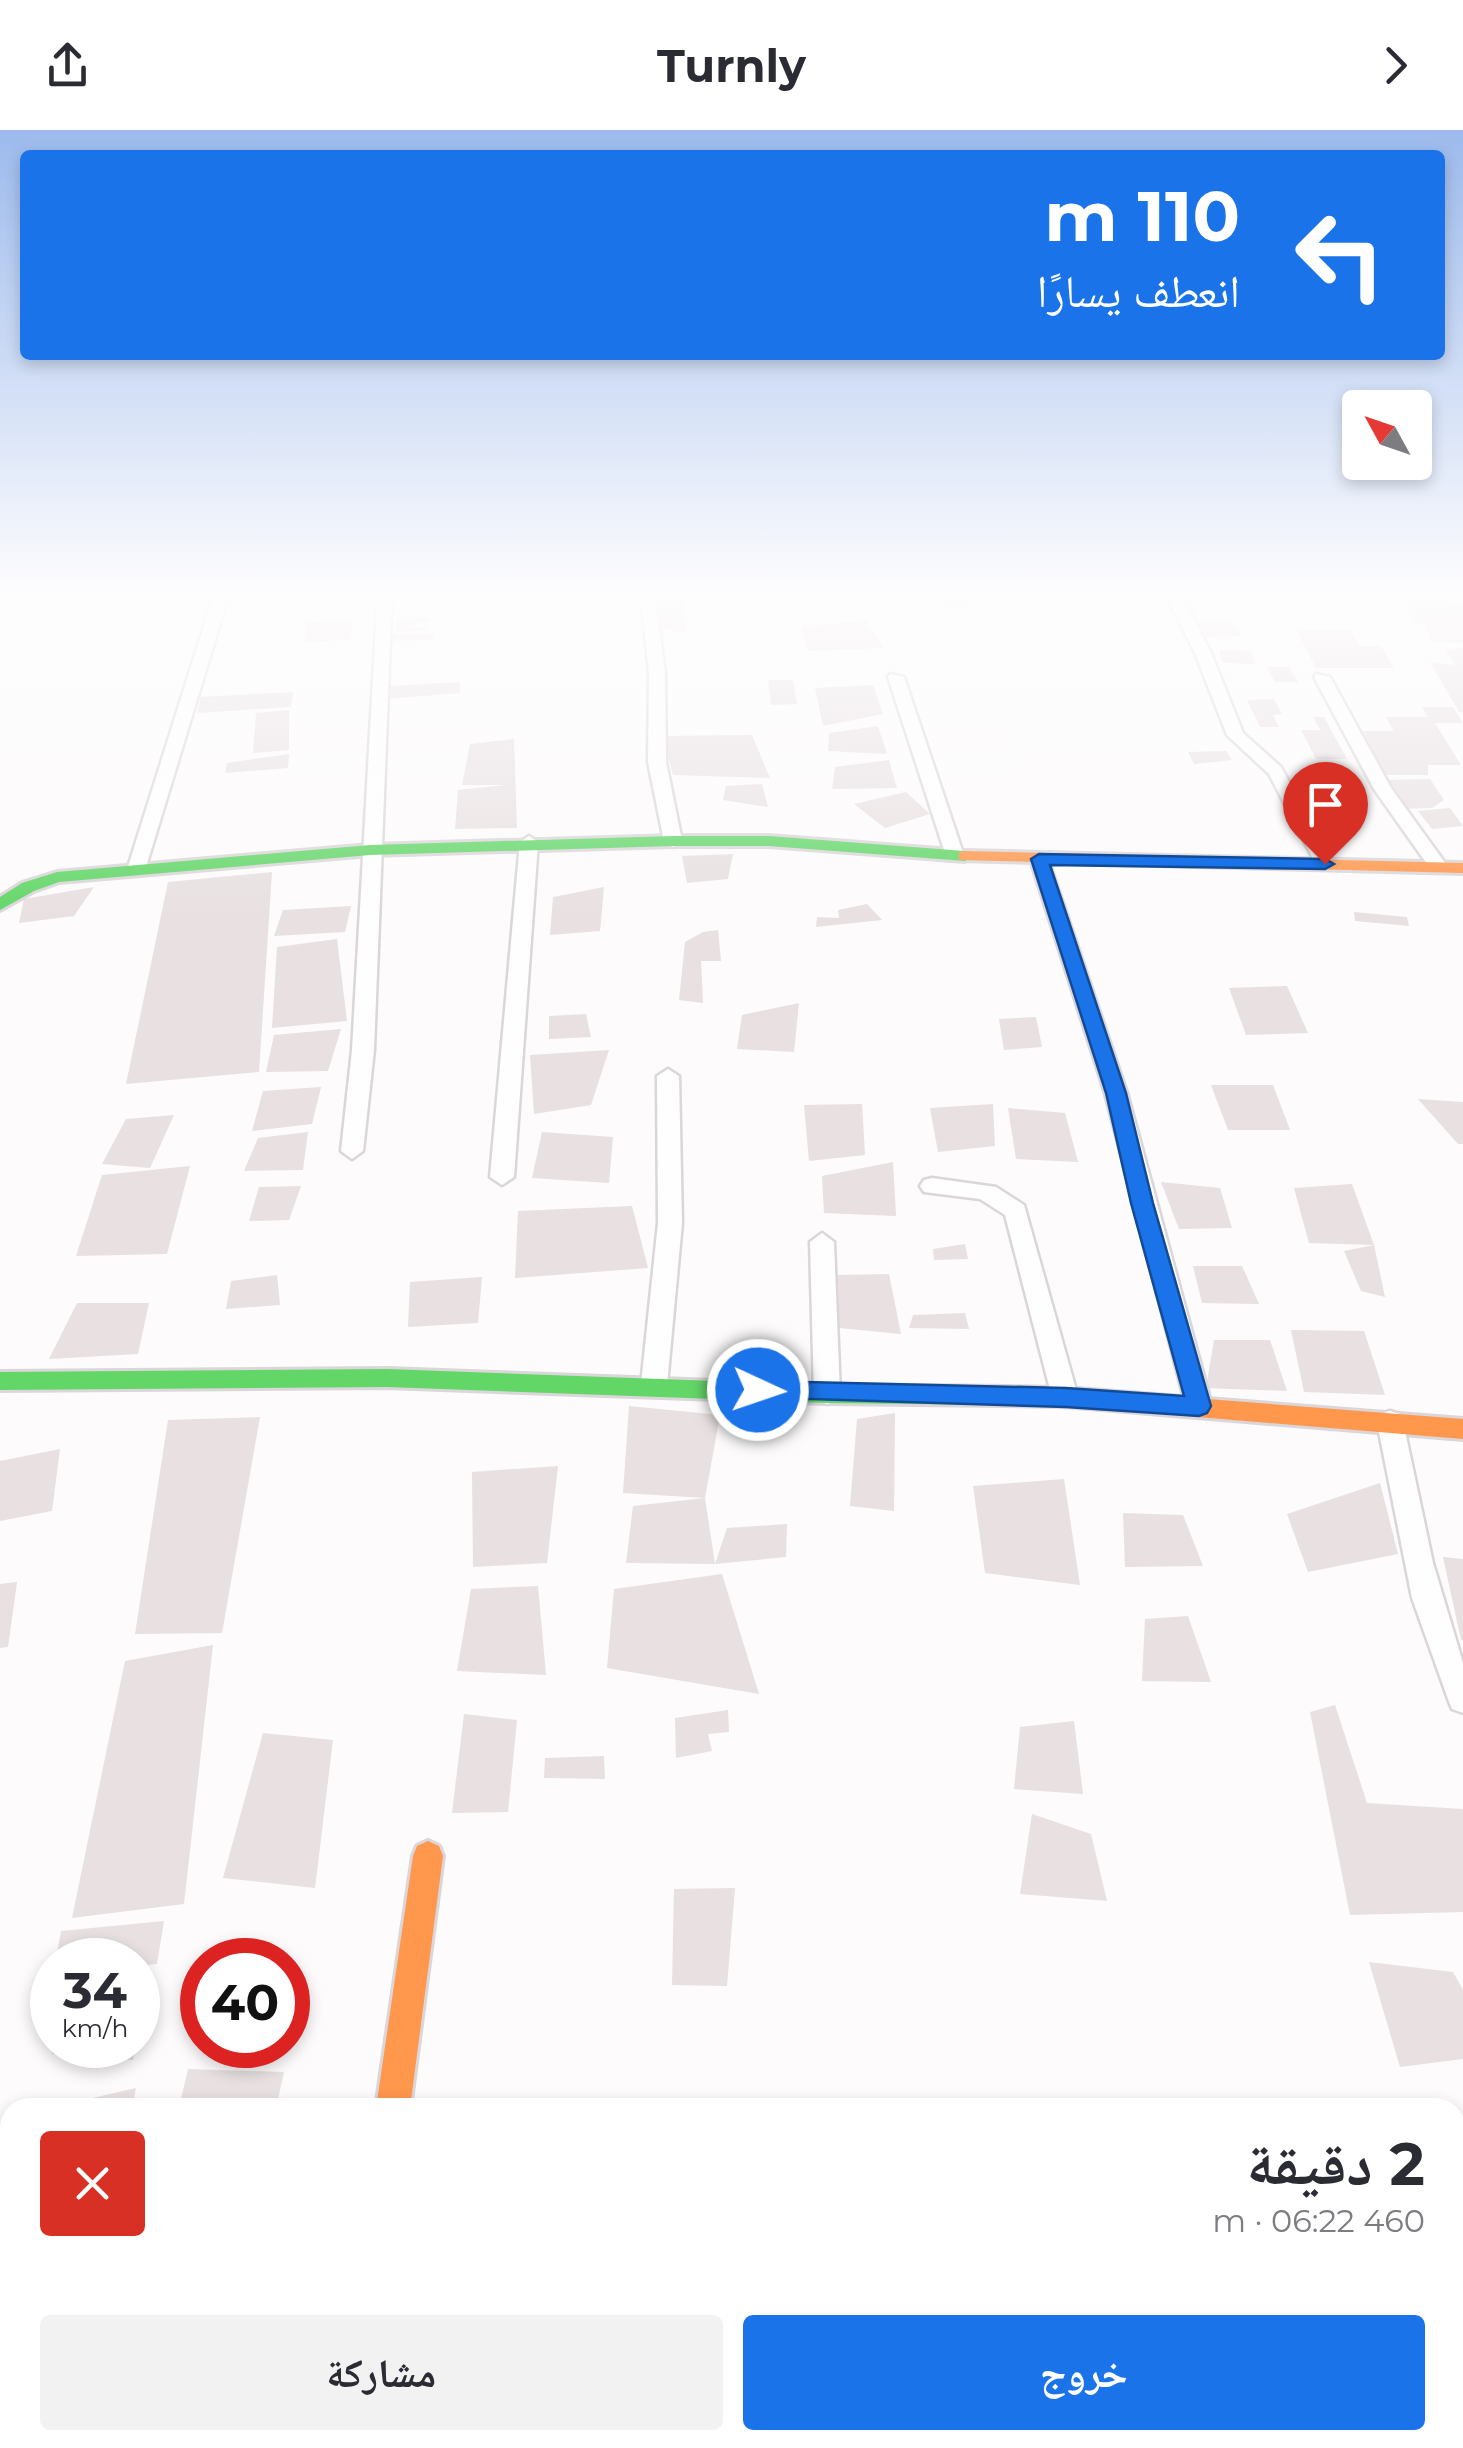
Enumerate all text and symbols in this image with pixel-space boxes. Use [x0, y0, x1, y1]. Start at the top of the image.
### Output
icon: share [40, 38, 95, 93]
text: Turnly [657, 38, 806, 93]
icon: forward [1368, 38, 1423, 93]
text: 110 m [1044, 173, 1240, 259]
icon: left [1275, 190, 1405, 320]
text: انعطف يسارًا [1037, 263, 1240, 318]
north arrow [1342, 390, 1432, 480]
map controls [1342, 390, 1432, 480]
pin [1283, 762, 1368, 865]
icon: arrive [1298, 777, 1353, 832]
position arrow [706, 1338, 810, 1442]
speed limit sign: 40 [180, 1938, 310, 2068]
text: 34 [63, 1960, 127, 2021]
text: km/h [62, 2013, 128, 2043]
text: 2 دقيقة [1247, 2127, 1425, 2200]
button: close [40, 2131, 145, 2236]
text: 460 m · 06:22 [1212, 2201, 1425, 2240]
button: مشاركة [40, 2315, 723, 2430]
button: خروج [743, 2315, 1425, 2430]

